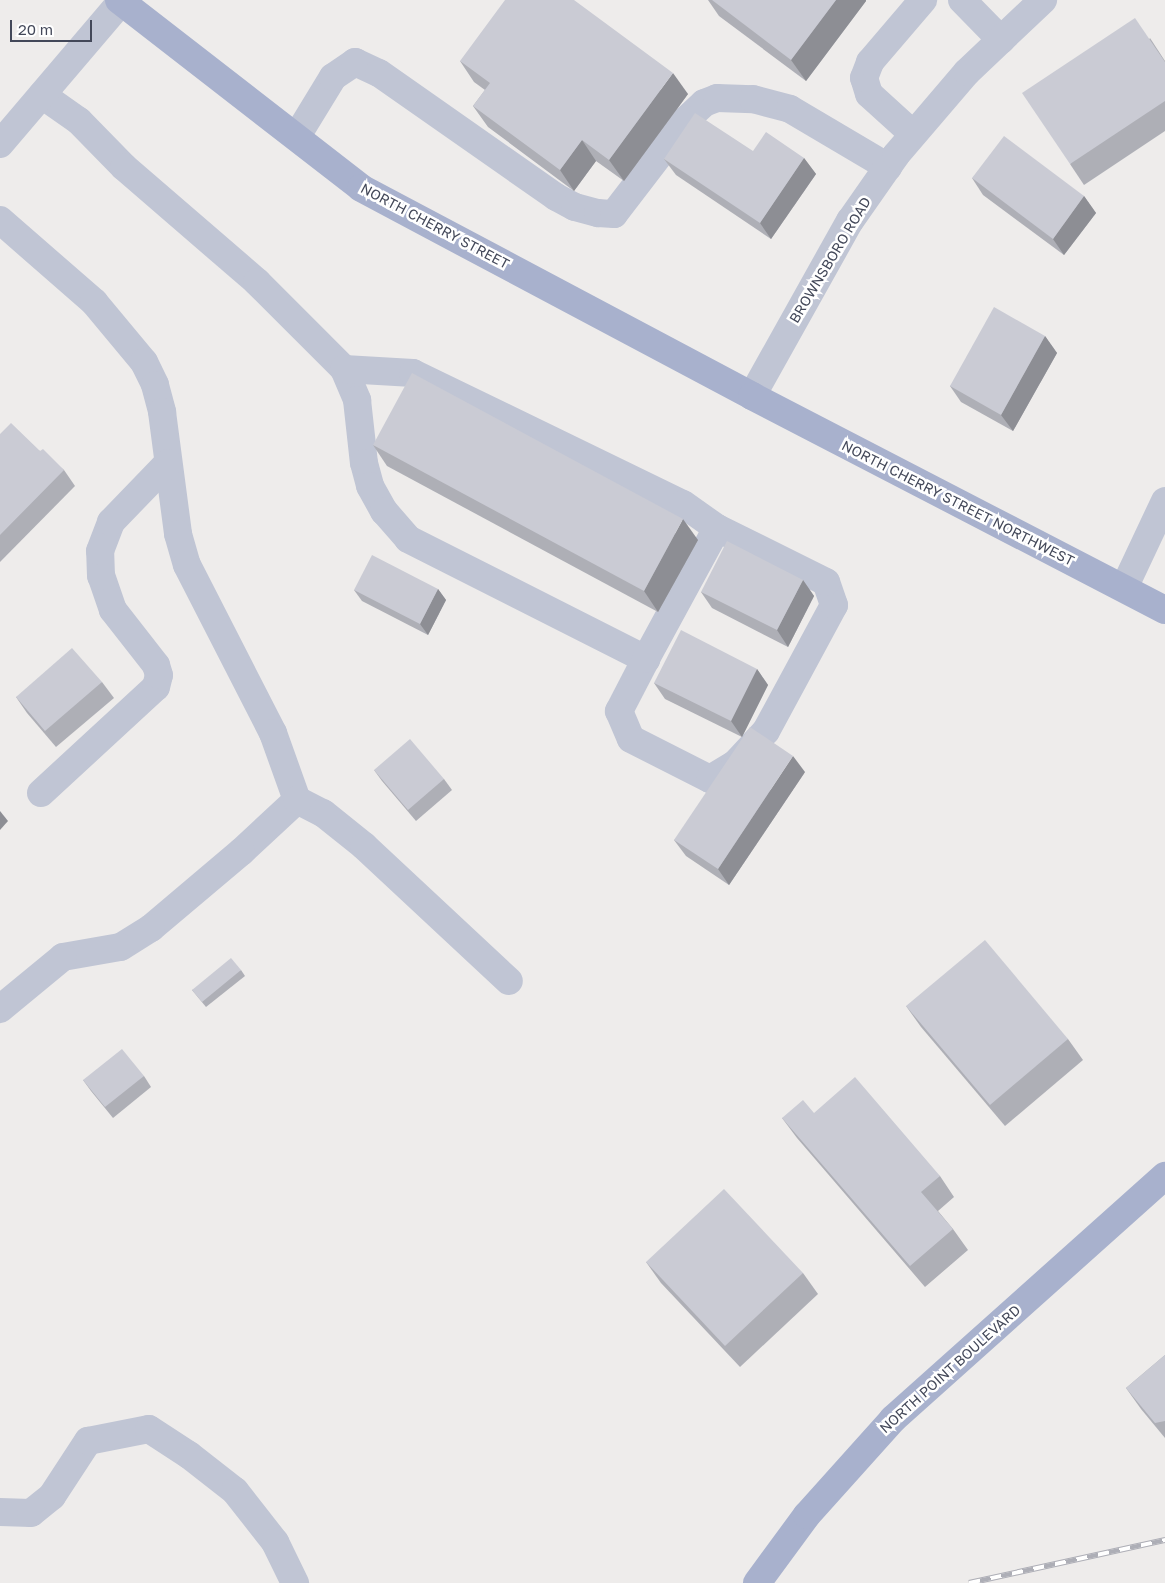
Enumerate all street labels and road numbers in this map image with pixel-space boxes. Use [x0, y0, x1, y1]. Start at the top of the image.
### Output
street label: NORTH CHERRY STREET [358, 180, 512, 272]
street label: BROWNSBORO ROAD [786, 194, 874, 326]
street label: NORTH CHERRY STREET NORTHWEST [839, 437, 1077, 569]
street label: NORTH POINT BOULEVARD [876, 1301, 1024, 1437]

